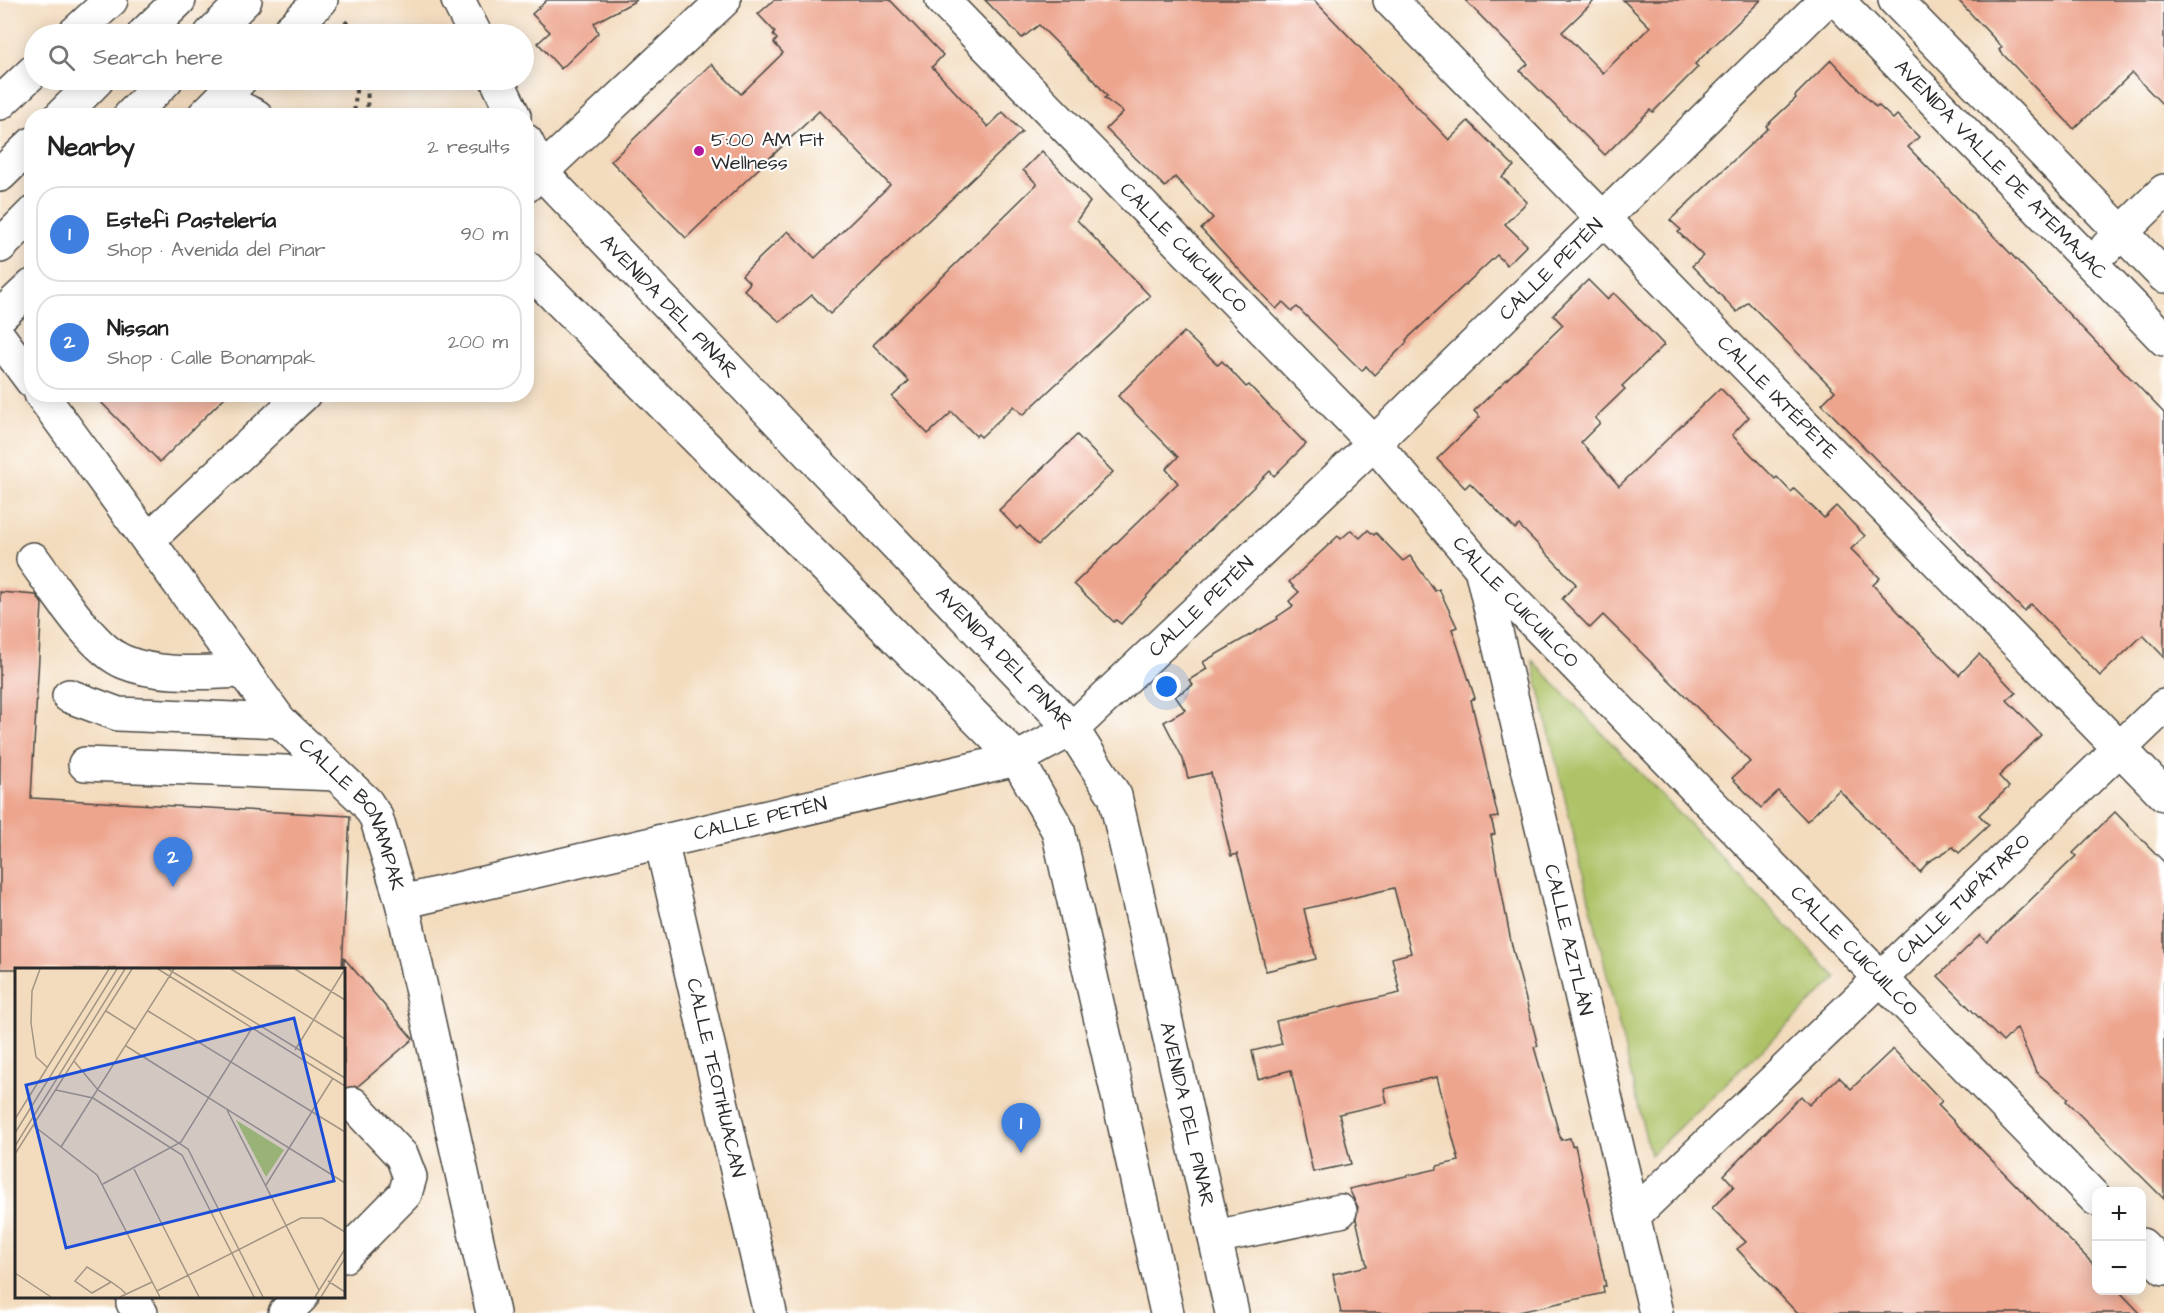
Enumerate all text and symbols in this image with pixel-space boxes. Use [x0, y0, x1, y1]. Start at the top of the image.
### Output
search box [24, 24, 534, 90]
icon: search [45, 41, 78, 74]
text: Search here [93, 42, 223, 73]
street label: AVENIDA VALLE DE ATEMAJAC [1888, 53, 2114, 286]
place label: 5:00 AM Fit Wellness [711, 126, 824, 177]
text: Nearby [48, 129, 135, 165]
text: 2 results [427, 133, 510, 161]
marker: 5:00 AM Fit Wellness [692, 144, 706, 158]
street label: CALLE CUICUILCO [1113, 176, 1254, 319]
text: Estefi Pastelería [107, 205, 276, 236]
street label: CALLE PETÉN [1493, 212, 1609, 327]
text: 1 [68, 220, 71, 248]
text: 90 m [460, 220, 508, 248]
street label: AVENIDA DEL PINAR [594, 228, 744, 384]
text: Shop · Avenida del Pinar [107, 236, 326, 264]
text: Nissan [107, 313, 168, 344]
text: 2 [64, 328, 75, 356]
text: 200 m [448, 328, 508, 356]
street label: CALLE IXTÉPETE [1711, 329, 1844, 466]
text: Shop · Calle Bonampak [107, 344, 315, 372]
street label: CALLE CUICUILCO [1446, 530, 1585, 675]
street label: CALLE PETÉN [1142, 550, 1260, 664]
street label: AVENIDA DEL PINAR [929, 580, 1080, 736]
your location [1152, 672, 1181, 701]
street label: CALLE BONAMPAK [292, 731, 412, 893]
street label: CALLE PETÉN [691, 790, 830, 848]
street label: CALLE TUPÁTARO [1890, 827, 2037, 970]
pin: 2 [154, 838, 192, 887]
street label: CALLE AZTLÁN [1537, 861, 1600, 1018]
street label: CALLE CUICUILCO [1784, 879, 1925, 1023]
inset map [15, 968, 345, 1298]
street label: CALLE TEOTIHUACAN [679, 975, 752, 1180]
street label: AVENIDA DEL PINAR [1153, 1019, 1222, 1209]
pin: 1 [1002, 1104, 1040, 1153]
map controls [2092, 1187, 2146, 1295]
button: + [2092, 1187, 2146, 1241]
button: − [2092, 1241, 2146, 1295]

